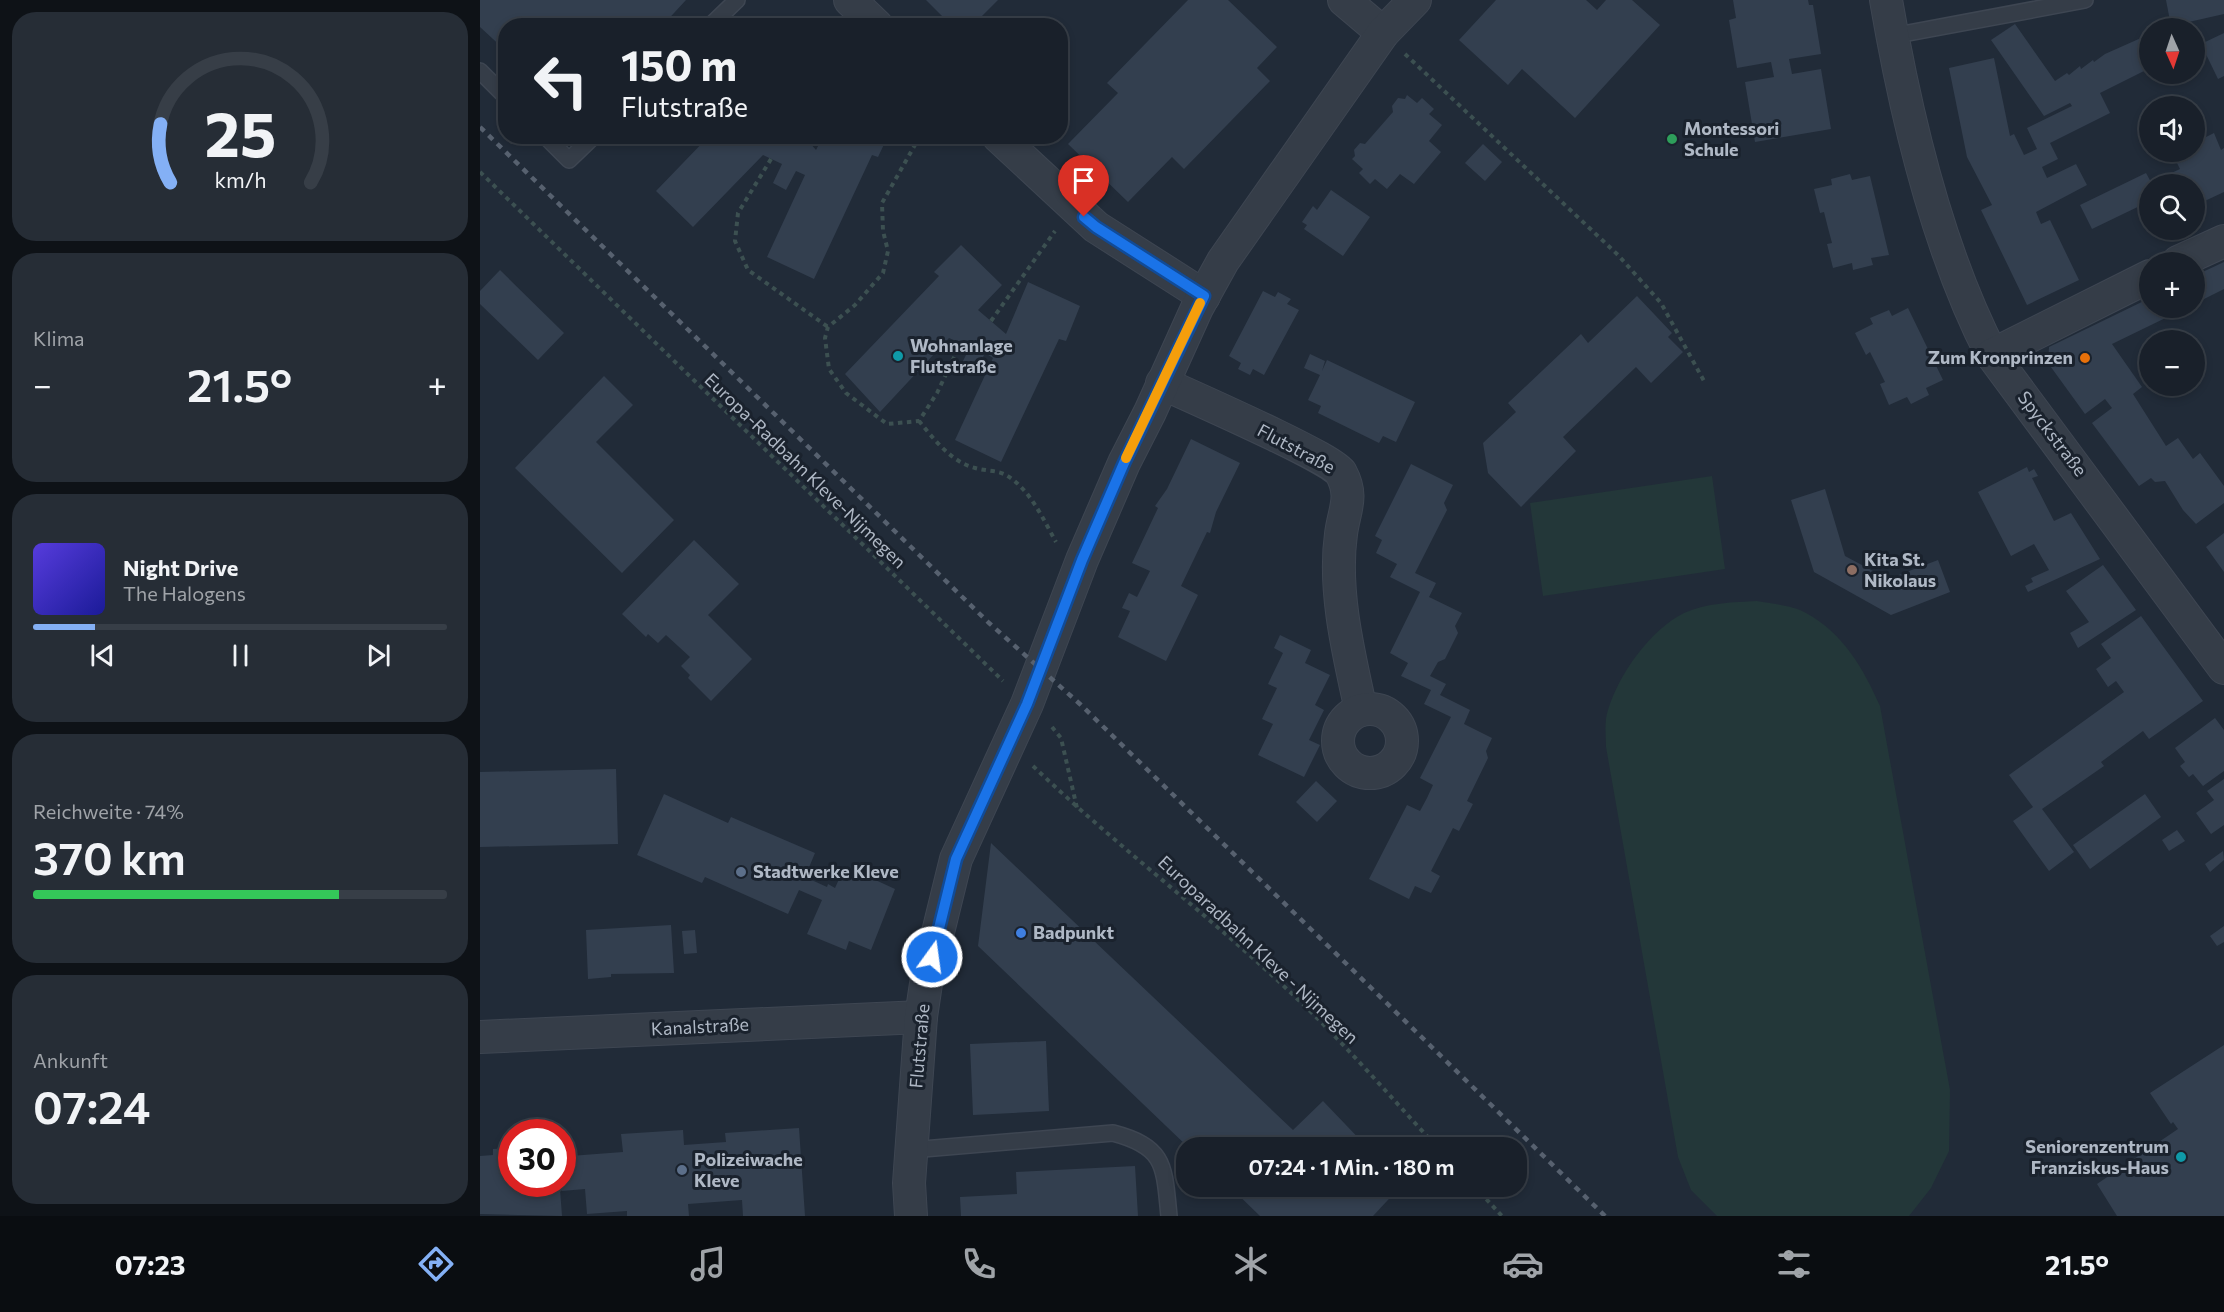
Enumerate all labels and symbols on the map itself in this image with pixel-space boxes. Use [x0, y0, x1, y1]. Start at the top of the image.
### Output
north arrow [2139, 18, 2205, 84]
place label: Montessori Schule [1684, 117, 1779, 160]
marker: Montessori Schule [1665, 132, 1679, 146]
pin [1058, 155, 1109, 217]
place label: Wohnanlage Flutstraße [910, 334, 1013, 377]
place label: Zum Kronprinzen [1928, 346, 2073, 368]
marker: Wohnanlage Flutstraße [891, 349, 905, 363]
marker: Zum Kronprinzen [2078, 351, 2092, 365]
street label: Europa-Radbahn Kleve-Nijmegen [700, 368, 911, 572]
street label: Spyckstraße [2014, 386, 2092, 480]
street label: Flutstraße [1254, 419, 1339, 478]
place label: Kita St. Nikolaus [1864, 548, 1936, 591]
marker: Kita St. Nikolaus [1845, 563, 1859, 577]
street label: Europaradbahn Kleve - Nijmegen [1154, 851, 1363, 1048]
place label: Stadtwerke Kleve [753, 860, 899, 882]
marker: Stadtwerke Kleve [734, 865, 748, 879]
place label: Badpunkt [1033, 921, 1115, 943]
position arrow [900, 925, 964, 989]
marker: Badpunkt [1014, 926, 1028, 940]
street label: Flutstraße [904, 1003, 934, 1089]
street label: Kanalstraße [650, 1012, 750, 1040]
speed limit sign: 30 [498, 1119, 576, 1197]
place label: Seniorenzentrum Franziskus-Haus [2025, 1135, 2169, 1178]
place label: Polizeiwache Kleve [694, 1148, 803, 1191]
marker: Seniorenzentrum Franziskus-Haus [2174, 1150, 2188, 1164]
marker: Polizeiwache Kleve [675, 1163, 689, 1177]

